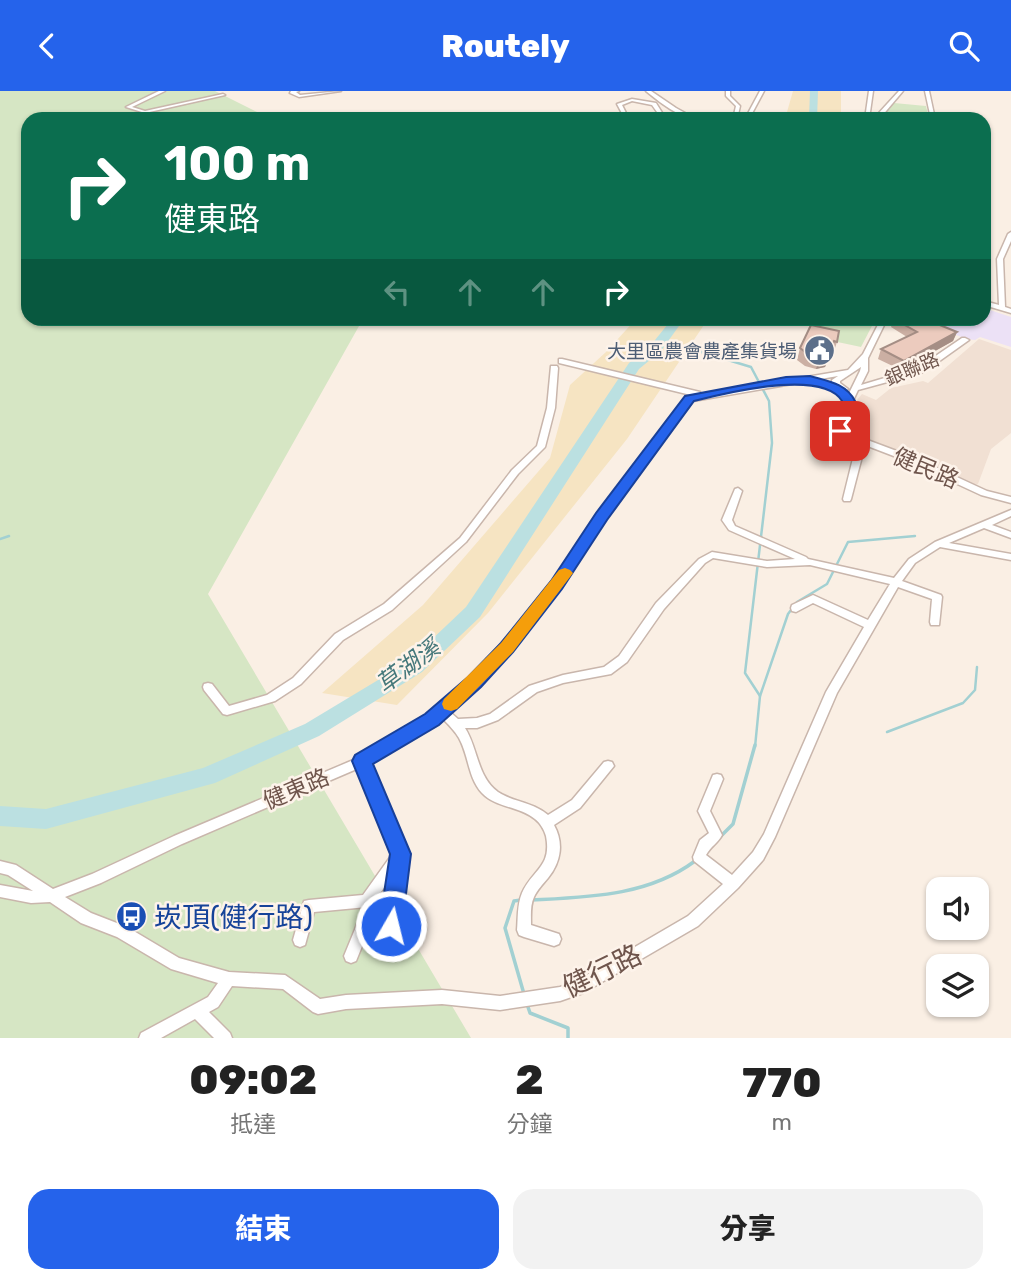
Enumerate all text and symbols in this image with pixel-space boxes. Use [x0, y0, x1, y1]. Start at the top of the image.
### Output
icon: back [28, 27, 66, 65]
text: Routely [441, 27, 570, 65]
icon: search [945, 27, 983, 65]
text: 100 m [164, 134, 310, 192]
icon: right [49, 140, 140, 231]
text: 健東路 [164, 200, 260, 238]
icon: left [378, 273, 416, 311]
icon: ahead [451, 273, 489, 311]
icon: ahead [524, 273, 562, 311]
icon: right [597, 273, 635, 311]
public building icon: 大里區農會農產集貨場 [803, 334, 837, 368]
place label: 大里區農會農產集貨場 [607, 340, 797, 363]
street label: 銀聯路 [881, 347, 943, 391]
pin [810, 401, 870, 461]
icon: arrive [821, 412, 859, 450]
street label: 健民路 [889, 442, 963, 494]
water label: 草湖溪 [371, 631, 448, 699]
street label: 健東路 [259, 763, 333, 815]
map controls [926, 877, 989, 1017]
button: sound [926, 877, 989, 940]
position arrow [354, 889, 428, 963]
bus stop icon: 崁頂(健行路) [114, 900, 148, 934]
place label: 崁頂(健行路) [154, 901, 313, 934]
street label: 健行路 [557, 938, 647, 1004]
button: layers [926, 954, 989, 1017]
text: 09:02 [189, 1055, 317, 1105]
text: 2 [515, 1055, 544, 1105]
text: 770 [742, 1058, 822, 1108]
text: m [772, 1108, 792, 1136]
text: 抵達 [230, 1110, 276, 1138]
text: 分鐘 [507, 1110, 553, 1138]
button: 結束 [28, 1189, 499, 1269]
button: 分享 [513, 1189, 983, 1269]

